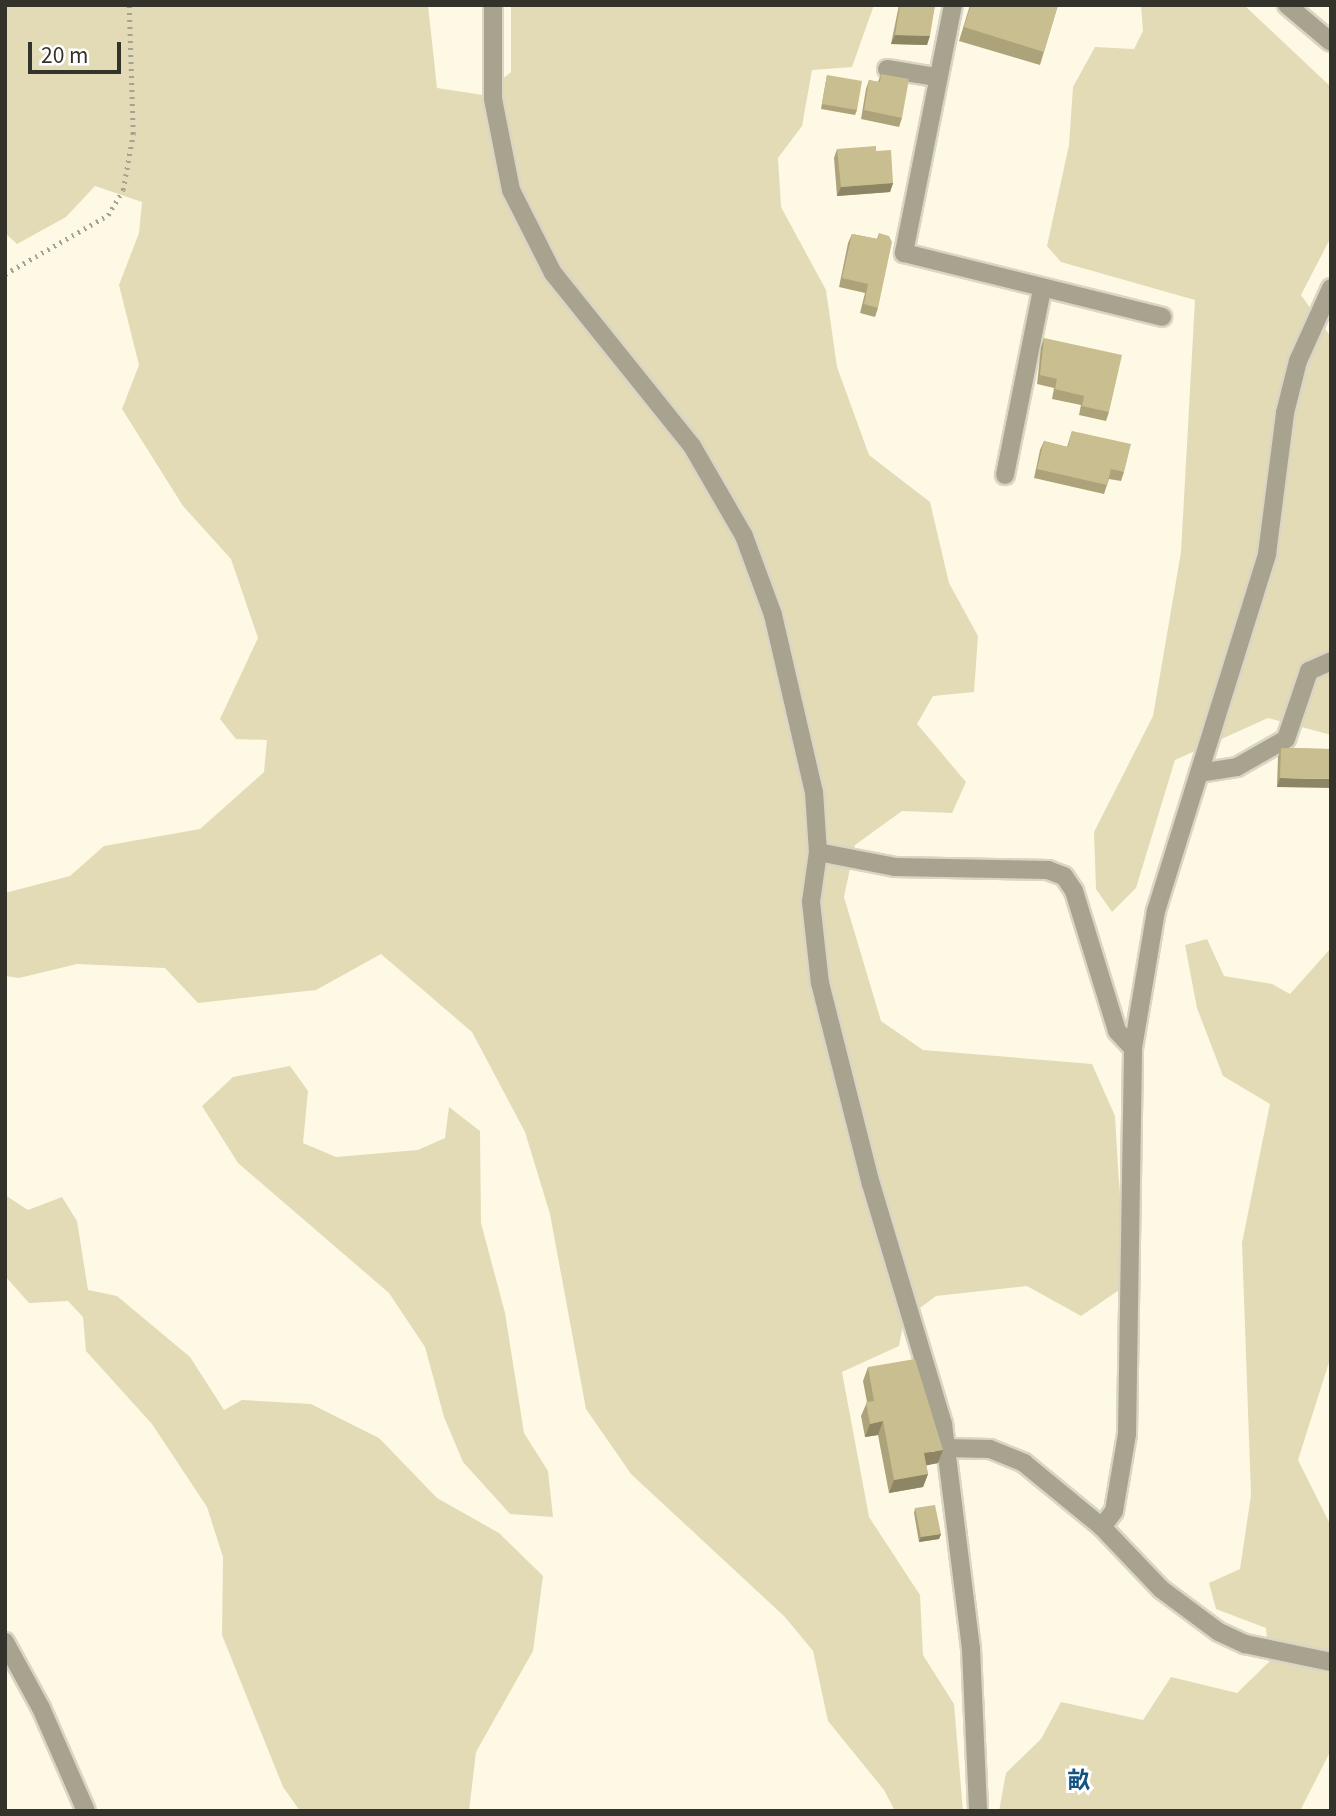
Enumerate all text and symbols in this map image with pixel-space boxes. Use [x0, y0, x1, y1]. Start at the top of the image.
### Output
scale bar [32, 28, 124, 72]
text: 20 m [41, 39, 88, 69]
district label: 畝 [1068, 1764, 1090, 1792]

